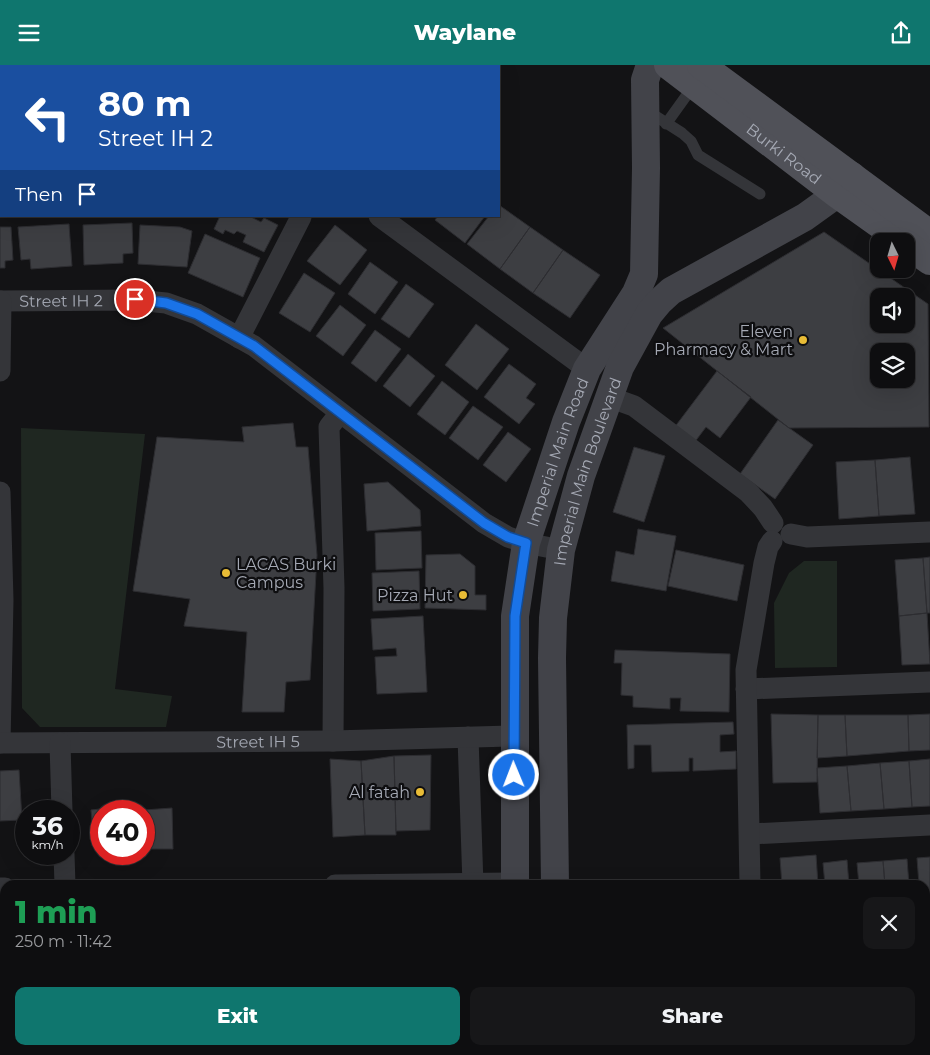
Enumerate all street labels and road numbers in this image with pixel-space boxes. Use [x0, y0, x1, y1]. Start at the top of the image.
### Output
street label: Burki Road [743, 119, 825, 188]
street label: Street IH 2 [19, 291, 103, 310]
street label: Imperial Main Road [523, 375, 592, 529]
street label: Imperial Main Boulevard [550, 375, 625, 567]
street label: Street IH 5 [216, 732, 300, 751]

